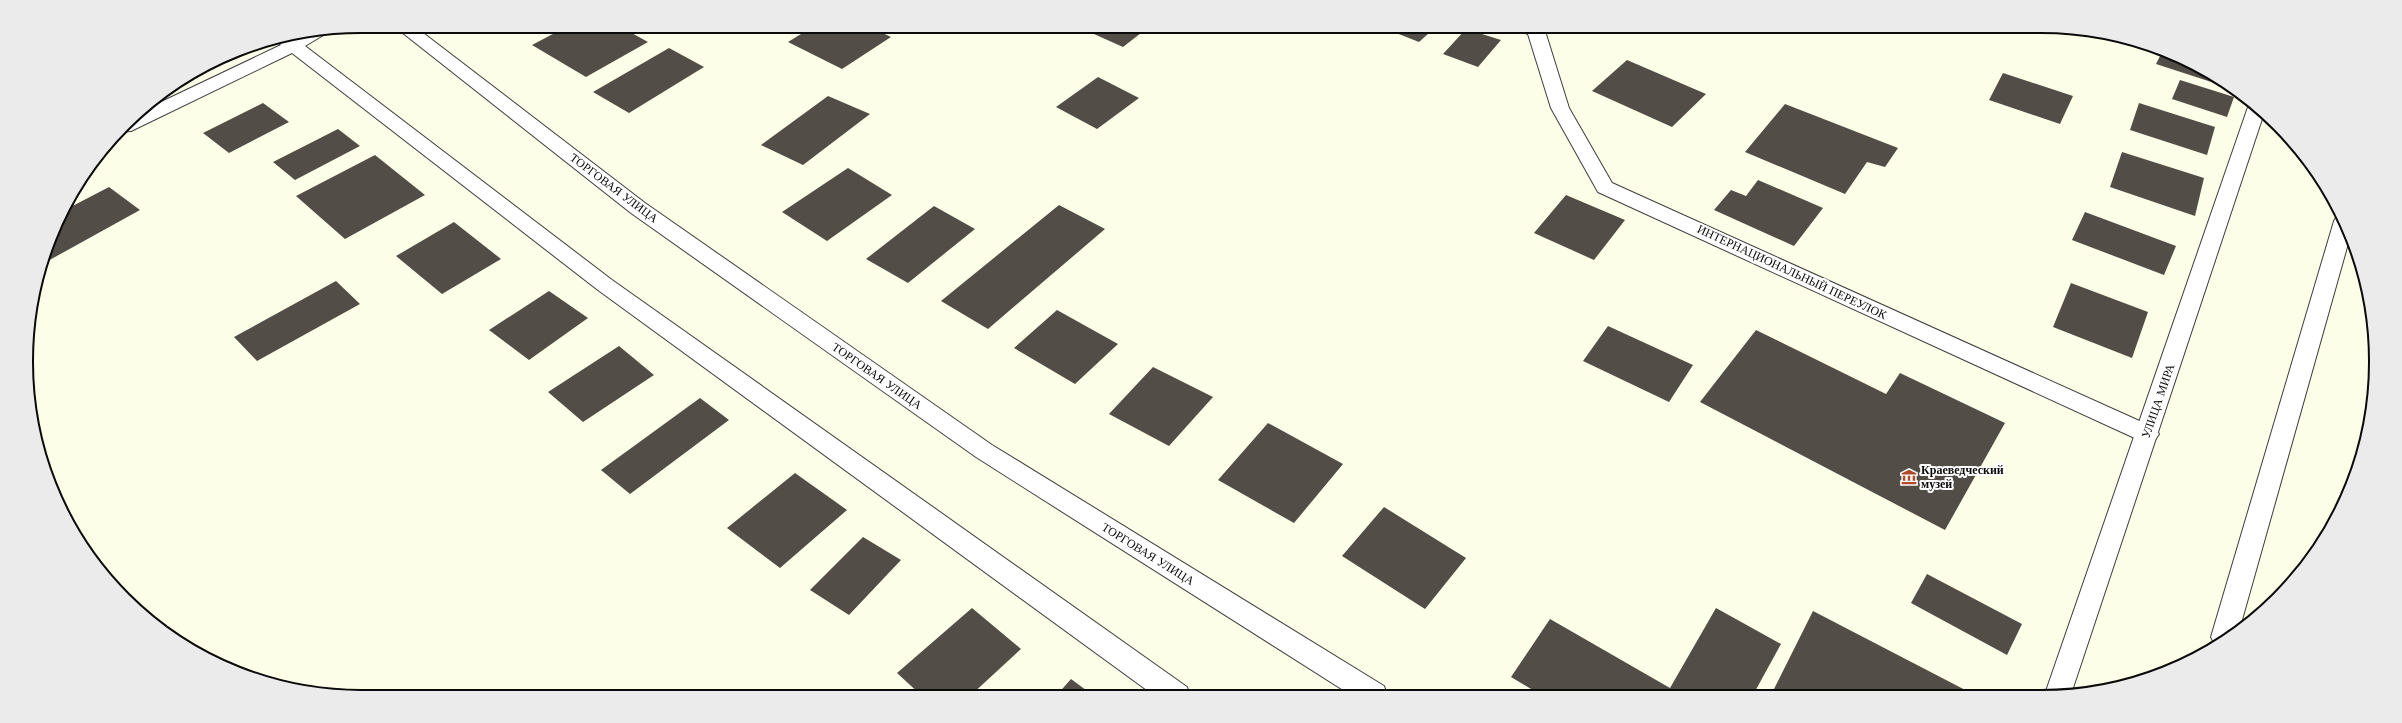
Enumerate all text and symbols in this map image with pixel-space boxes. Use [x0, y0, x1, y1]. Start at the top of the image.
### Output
street label: ТОРГОВАЯ УЛИЦА [567, 150, 662, 226]
street label: ИНТЕРНАЦИОНАЛЬНЫЙ ПЕРЕУЛОК [1695, 221, 1890, 323]
street label: ТОРГОВАЯ УЛИЦА [829, 339, 925, 412]
street label: УЛИЦА МИРА [2138, 361, 2177, 440]
place label: Краеведческий музей [1921, 462, 2004, 491]
museum icon: Краеведческий музей [1900, 468, 1918, 486]
street label: ТОРГОВАЯ УЛИЦА [1099, 519, 1198, 588]

